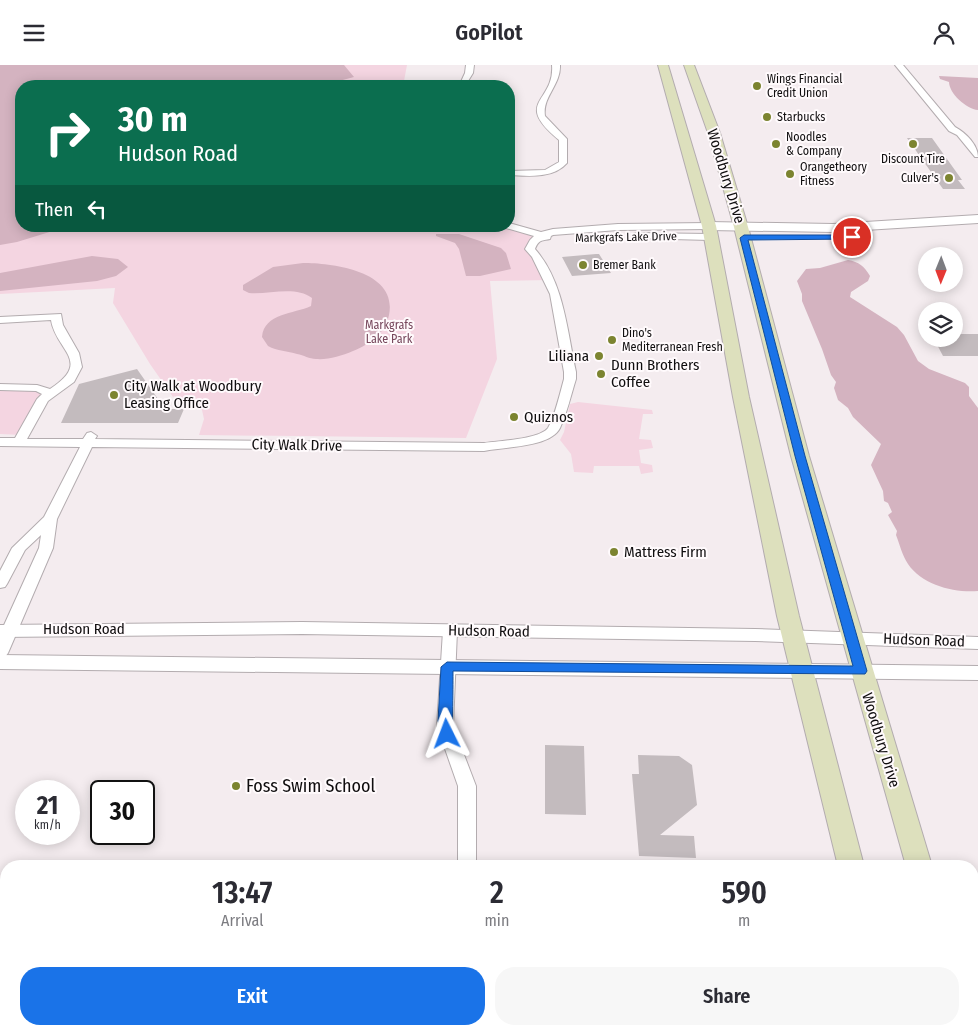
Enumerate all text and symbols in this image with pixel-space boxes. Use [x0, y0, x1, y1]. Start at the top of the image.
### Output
icon: menu [20, 19, 48, 47]
text: GoPilot [455, 19, 523, 46]
icon: person [930, 19, 958, 47]
place label: Wings Financial Credit Union [767, 72, 842, 100]
marker: Wings Financial Credit Union [751, 80, 763, 92]
text: 30 m [118, 98, 188, 140]
icon: right [35, 100, 100, 165]
place label: Starbucks [777, 110, 825, 124]
marker: Starbucks [761, 111, 773, 123]
street label: Woodbury Drive [703, 127, 749, 225]
place label: Noodles & Company [786, 130, 843, 158]
marker: Noodles & Company [770, 138, 782, 150]
marker: Discount Tire [907, 138, 919, 150]
text: Hudson Road [118, 140, 238, 167]
place label: Discount Tire [881, 152, 945, 166]
place label: Orangetheory Fitness [800, 160, 868, 188]
marker: Orangetheory Fitness [784, 168, 796, 180]
place label: Culver's [901, 171, 939, 185]
marker: Culver's [943, 172, 955, 184]
icon: left [83, 195, 111, 223]
text: Then [35, 198, 73, 221]
pin [831, 216, 873, 258]
icon: arrive [838, 223, 866, 251]
street label: Markgrafs Lake Drive [575, 229, 677, 245]
north arrow [918, 247, 962, 293]
map controls [918, 247, 963, 347]
place label: Bremer Bank [593, 258, 656, 272]
marker: Bremer Bank [577, 259, 589, 271]
button: layers [918, 302, 963, 347]
park label: Markgrafs Lake Park [365, 318, 413, 346]
place label: Dino's Mediterranean Fresh [622, 326, 723, 354]
marker: Dino's Mediterranean Fresh [606, 334, 618, 346]
place label: Liliana [548, 347, 589, 365]
marker: Liliana [593, 350, 605, 362]
place label: Dunn Brothers Coffee [611, 356, 699, 391]
marker: Dunn Brothers Coffee [595, 368, 607, 380]
place label: City Walk at Woodbury Leasing Office [124, 377, 262, 412]
marker: City Walk at Woodbury Leasing Office [108, 389, 120, 401]
place label: Quiznos [524, 408, 573, 426]
marker: Quiznos [508, 411, 520, 423]
street label: City Walk Drive [251, 435, 343, 455]
place label: Mattress Firm [624, 543, 707, 561]
marker: Mattress Firm [608, 546, 620, 558]
street label: Hudson Road [43, 620, 125, 638]
street label: Hudson Road [448, 621, 530, 641]
street label: Hudson Road [883, 630, 965, 650]
street label: Woodbury Drive [858, 691, 904, 789]
position arrow [420, 707, 472, 759]
place label: Foss Swim School [246, 775, 376, 797]
speed limit sign: 30 [90, 780, 155, 845]
marker: Foss Swim School [230, 780, 242, 792]
text: 21 [37, 791, 58, 821]
text: km/h [34, 818, 61, 832]
text: 13:47 [212, 875, 272, 911]
text: 2 [490, 875, 504, 911]
text: 590 [721, 875, 767, 911]
text: Arrival [221, 911, 263, 930]
text: min [485, 911, 509, 930]
text: m [738, 911, 750, 930]
button: Exit [20, 967, 485, 1025]
button: Share [495, 967, 959, 1025]

